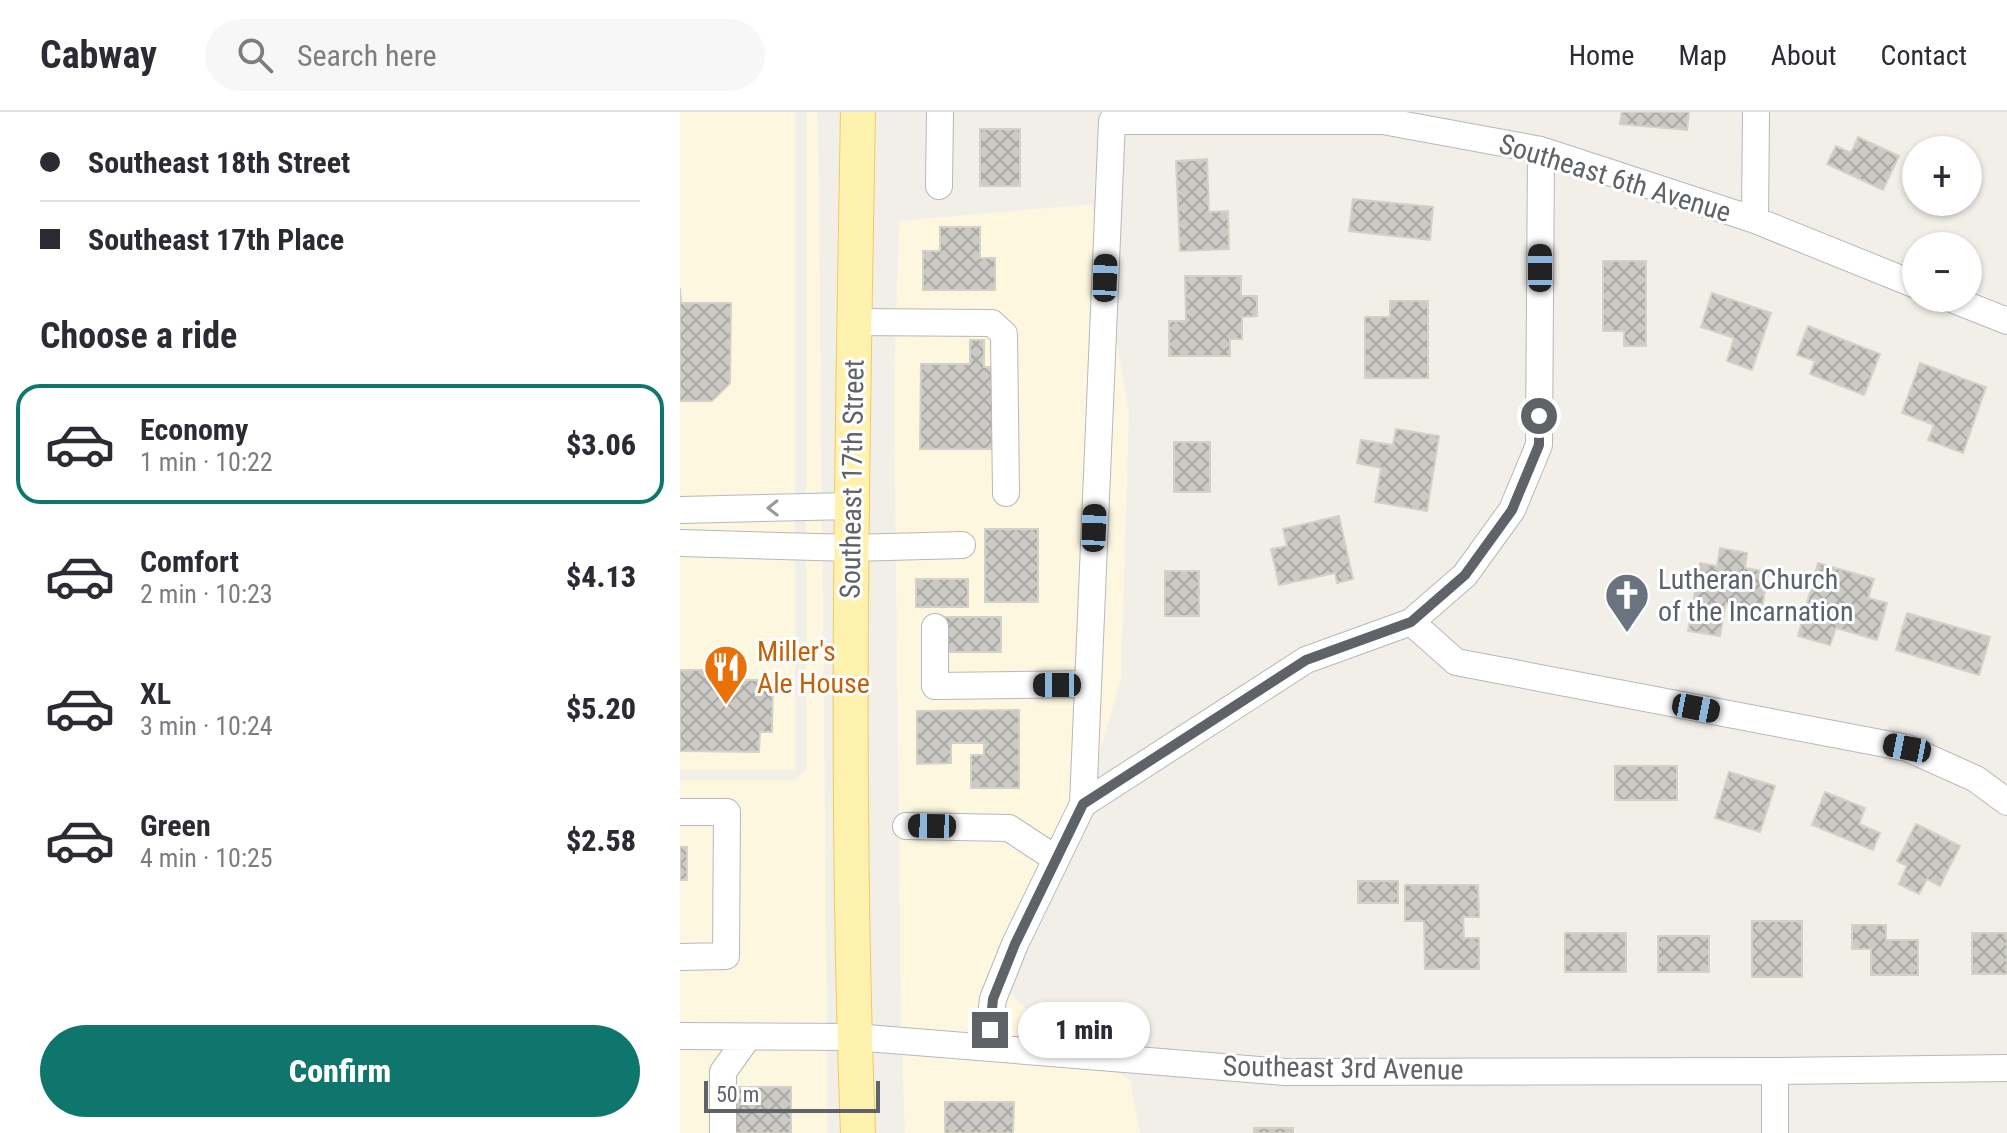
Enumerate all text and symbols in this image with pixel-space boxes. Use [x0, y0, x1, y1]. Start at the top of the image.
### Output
search box [205, 19, 765, 91]
text: Cabway [40, 33, 157, 77]
icon: search [233, 33, 277, 77]
text: Search here [297, 38, 437, 73]
text: Home [1569, 39, 1634, 72]
text: Map [1678, 39, 1727, 72]
text: About [1771, 39, 1837, 72]
text: Contact [1881, 39, 1967, 72]
street label: Southeast 6th Avenue [1495, 127, 1735, 229]
map controls [1902, 136, 1982, 312]
button: + [1902, 136, 1982, 216]
text: Southeast 18th Street [88, 145, 350, 180]
text: Southeast 17th Place [88, 222, 344, 257]
button: − [1902, 232, 1982, 312]
car [1528, 244, 1552, 292]
car [1092, 254, 1118, 302]
text: Choose a ride [40, 315, 237, 357]
street label: Southeast 17th Street [833, 359, 871, 599]
route start [1521, 398, 1557, 434]
icon: car [44, 408, 116, 480]
text: Economy [140, 412, 248, 447]
text: $3.06 [566, 427, 636, 462]
text: 1 min · 10:22 [140, 447, 273, 477]
one-way arrow [766, 499, 779, 517]
car [1081, 504, 1107, 552]
icon: car [44, 540, 116, 612]
text: Comfort [140, 544, 239, 579]
text: $4.13 [566, 559, 636, 594]
place label: Lutheran Church of the Incarnation [1658, 563, 1853, 628]
church icon: Lutheran Church of the Incarnation [1603, 571, 1651, 634]
text: 2 min · 10:23 [140, 579, 273, 609]
place label: Miller's Ale House [757, 635, 870, 700]
restaurant icon: Miller's Ale House [702, 643, 750, 706]
icon: car [44, 672, 116, 744]
car [1033, 673, 1081, 697]
text: XL [140, 676, 171, 711]
text: $5.20 [566, 691, 636, 726]
car [1670, 692, 1722, 724]
text: 3 min · 10:24 [140, 711, 273, 741]
car [1881, 732, 1933, 764]
icon: car [44, 804, 116, 876]
text: Green [140, 808, 211, 843]
car [908, 814, 956, 838]
text: $2.58 [566, 823, 636, 858]
text: 4 min · 10:25 [140, 843, 273, 873]
callout: 1 min [1018, 1002, 1150, 1058]
route end [972, 1012, 1008, 1048]
text: 1 min [1055, 1015, 1113, 1045]
button: Confirm [40, 1025, 640, 1117]
street label: Southeast 3rd Avenue [1222, 1049, 1464, 1087]
scale bar [704, 1077, 880, 1113]
text: 50 m [716, 1082, 759, 1107]

